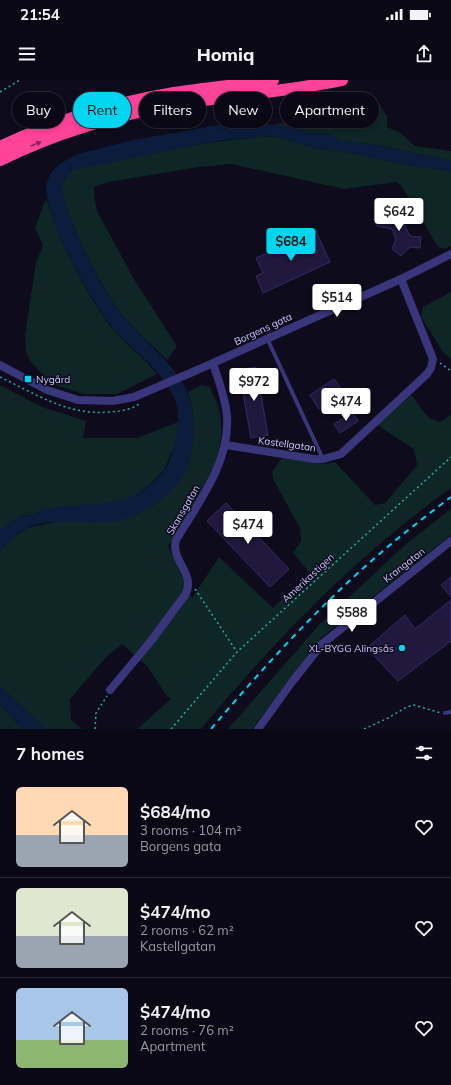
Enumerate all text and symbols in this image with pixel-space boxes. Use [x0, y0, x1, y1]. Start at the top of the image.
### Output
text: 21:54 [20, 5, 60, 24]
icon: menu [16, 43, 38, 65]
text: Homiq [197, 43, 254, 66]
icon: share [413, 43, 435, 65]
chip: Buy [12, 92, 65, 128]
chip: Rent [73, 92, 131, 128]
chip: Filters [139, 92, 206, 128]
chip: New [214, 92, 272, 128]
chip: Apartment [280, 92, 379, 128]
one-way arrow [30, 140, 42, 146]
pin: $642 [375, 198, 423, 232]
text: $642 [383, 203, 415, 219]
pin: $684 [267, 228, 315, 262]
text: $684 [275, 233, 307, 249]
pin: $514 [313, 284, 361, 318]
text: $514 [321, 289, 353, 305]
street label: Borgens gata [232, 310, 294, 348]
pin: $972 [230, 368, 278, 402]
place label: Nygård [36, 373, 70, 386]
text: $972 [238, 373, 270, 389]
marker: Nygård [23, 374, 33, 384]
pin: $474 [322, 388, 370, 422]
text: $474 [330, 393, 362, 409]
street label: Kastellgatan [257, 434, 317, 455]
street label: Skansgatan [163, 483, 203, 537]
pin: $474 [224, 511, 272, 545]
text: $474 [232, 516, 264, 532]
street label: Krangatan [381, 545, 427, 585]
street label: Amerikastigen [279, 550, 337, 606]
pin: $588 [328, 599, 376, 633]
text: $588 [336, 604, 368, 620]
place label: XL-BYGG Alingsås [309, 642, 394, 655]
marker: XL-BYGG Alingsås [397, 643, 407, 653]
icon: filters [413, 742, 435, 764]
text: 7 homes [16, 743, 84, 764]
text: $684/mo [140, 801, 211, 822]
icon: home [48, 803, 96, 851]
icon: heart [413, 816, 435, 838]
text: 3 rooms · 104 m² [140, 822, 241, 838]
text: Borgens gata [140, 838, 221, 854]
text: $474/mo [140, 901, 211, 922]
icon: home [48, 904, 96, 952]
icon: heart [413, 917, 435, 939]
text: 2 rooms · 62 m² [140, 922, 234, 938]
text: Kastellgatan [140, 938, 216, 954]
text: $474/mo [140, 1001, 211, 1022]
icon: home [48, 1004, 96, 1052]
icon: heart [413, 1017, 435, 1039]
text: 2 rooms · 76 m² [140, 1022, 234, 1038]
text: Apartment [140, 1038, 205, 1054]

